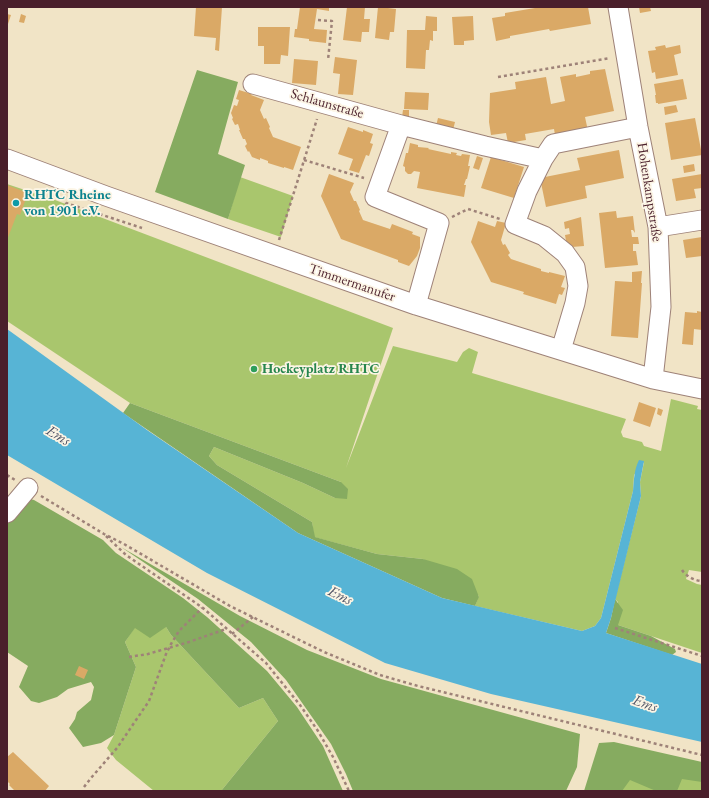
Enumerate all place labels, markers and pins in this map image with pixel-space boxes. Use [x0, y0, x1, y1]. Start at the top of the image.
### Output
place label: RHTC Rheine von 1901 e.V. [24, 187, 111, 220]
marker: RHTC Rheine von 1901 e.V. [11, 198, 21, 208]
place label: Hockeyplatz RHTC [262, 361, 379, 377]
marker: Hockeyplatz RHTC [249, 364, 259, 374]

